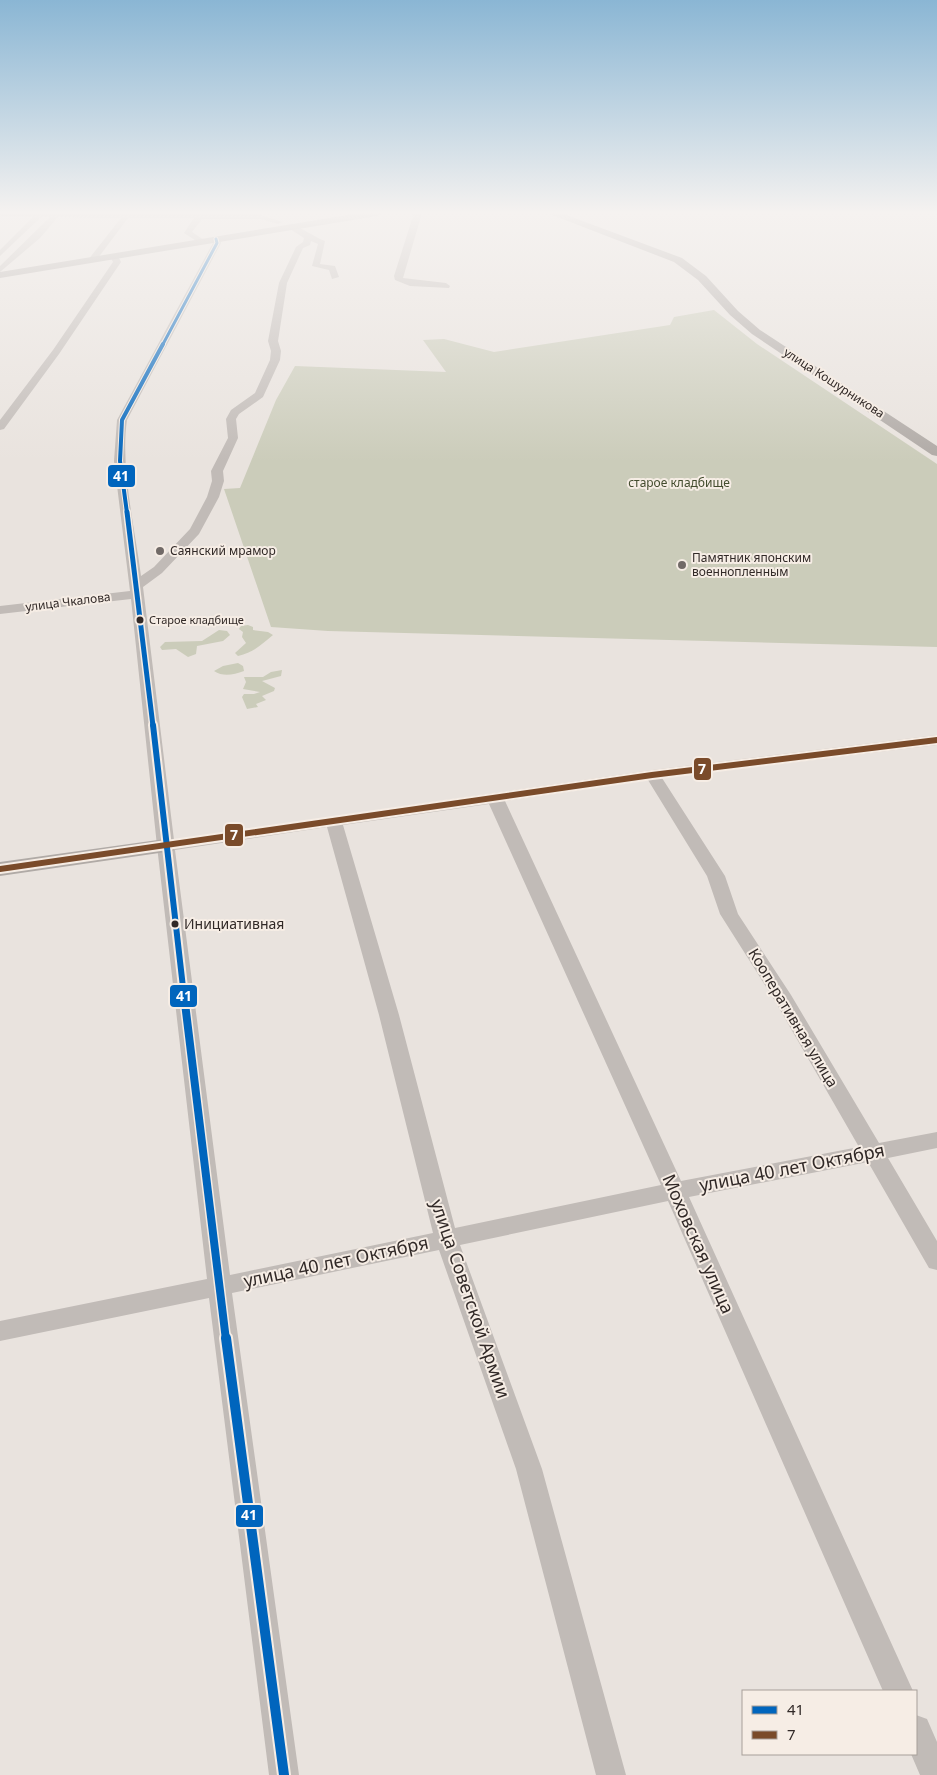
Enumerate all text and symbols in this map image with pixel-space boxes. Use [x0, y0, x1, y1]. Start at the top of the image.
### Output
street label: улица Кошурникова [781, 344, 888, 422]
line badge: 41 [107, 464, 136, 488]
text: 41 [113, 466, 129, 485]
park label: старое кладбище [628, 474, 730, 491]
place label: Саянский мрамор [170, 542, 276, 559]
marker: Саянский мрамор [154, 545, 166, 557]
place label: Памятник японским военнопленным [692, 549, 811, 580]
marker: Памятник японским военнопленным [676, 559, 688, 571]
street label: улица Чкалова [24, 588, 111, 615]
place label: Старое кладбище [149, 612, 244, 627]
marker: Старое кладбище [135, 615, 145, 625]
line badge: 7 [693, 757, 712, 781]
text: 7 [698, 759, 706, 778]
line badge: 7 [224, 823, 244, 847]
text: 7 [230, 825, 238, 844]
place label: Инициативная [184, 914, 284, 933]
marker: Инициативная [170, 919, 180, 929]
street label: Кооперативная улица [744, 944, 843, 1091]
line badge: 41 [169, 984, 198, 1008]
text: 41 [176, 986, 192, 1005]
street label: улица 40 лет Октября [697, 1137, 886, 1197]
street label: Моховская улица [657, 1170, 740, 1317]
street label: улица Советской Армии [426, 1196, 516, 1401]
street label: улица 40 лет Октября [241, 1230, 430, 1292]
line badge: 41 [235, 1504, 264, 1528]
text: 41 [241, 1505, 257, 1524]
legend [742, 1690, 917, 1755]
text: 41 [787, 1699, 804, 1719]
text: 7 [787, 1724, 796, 1744]

